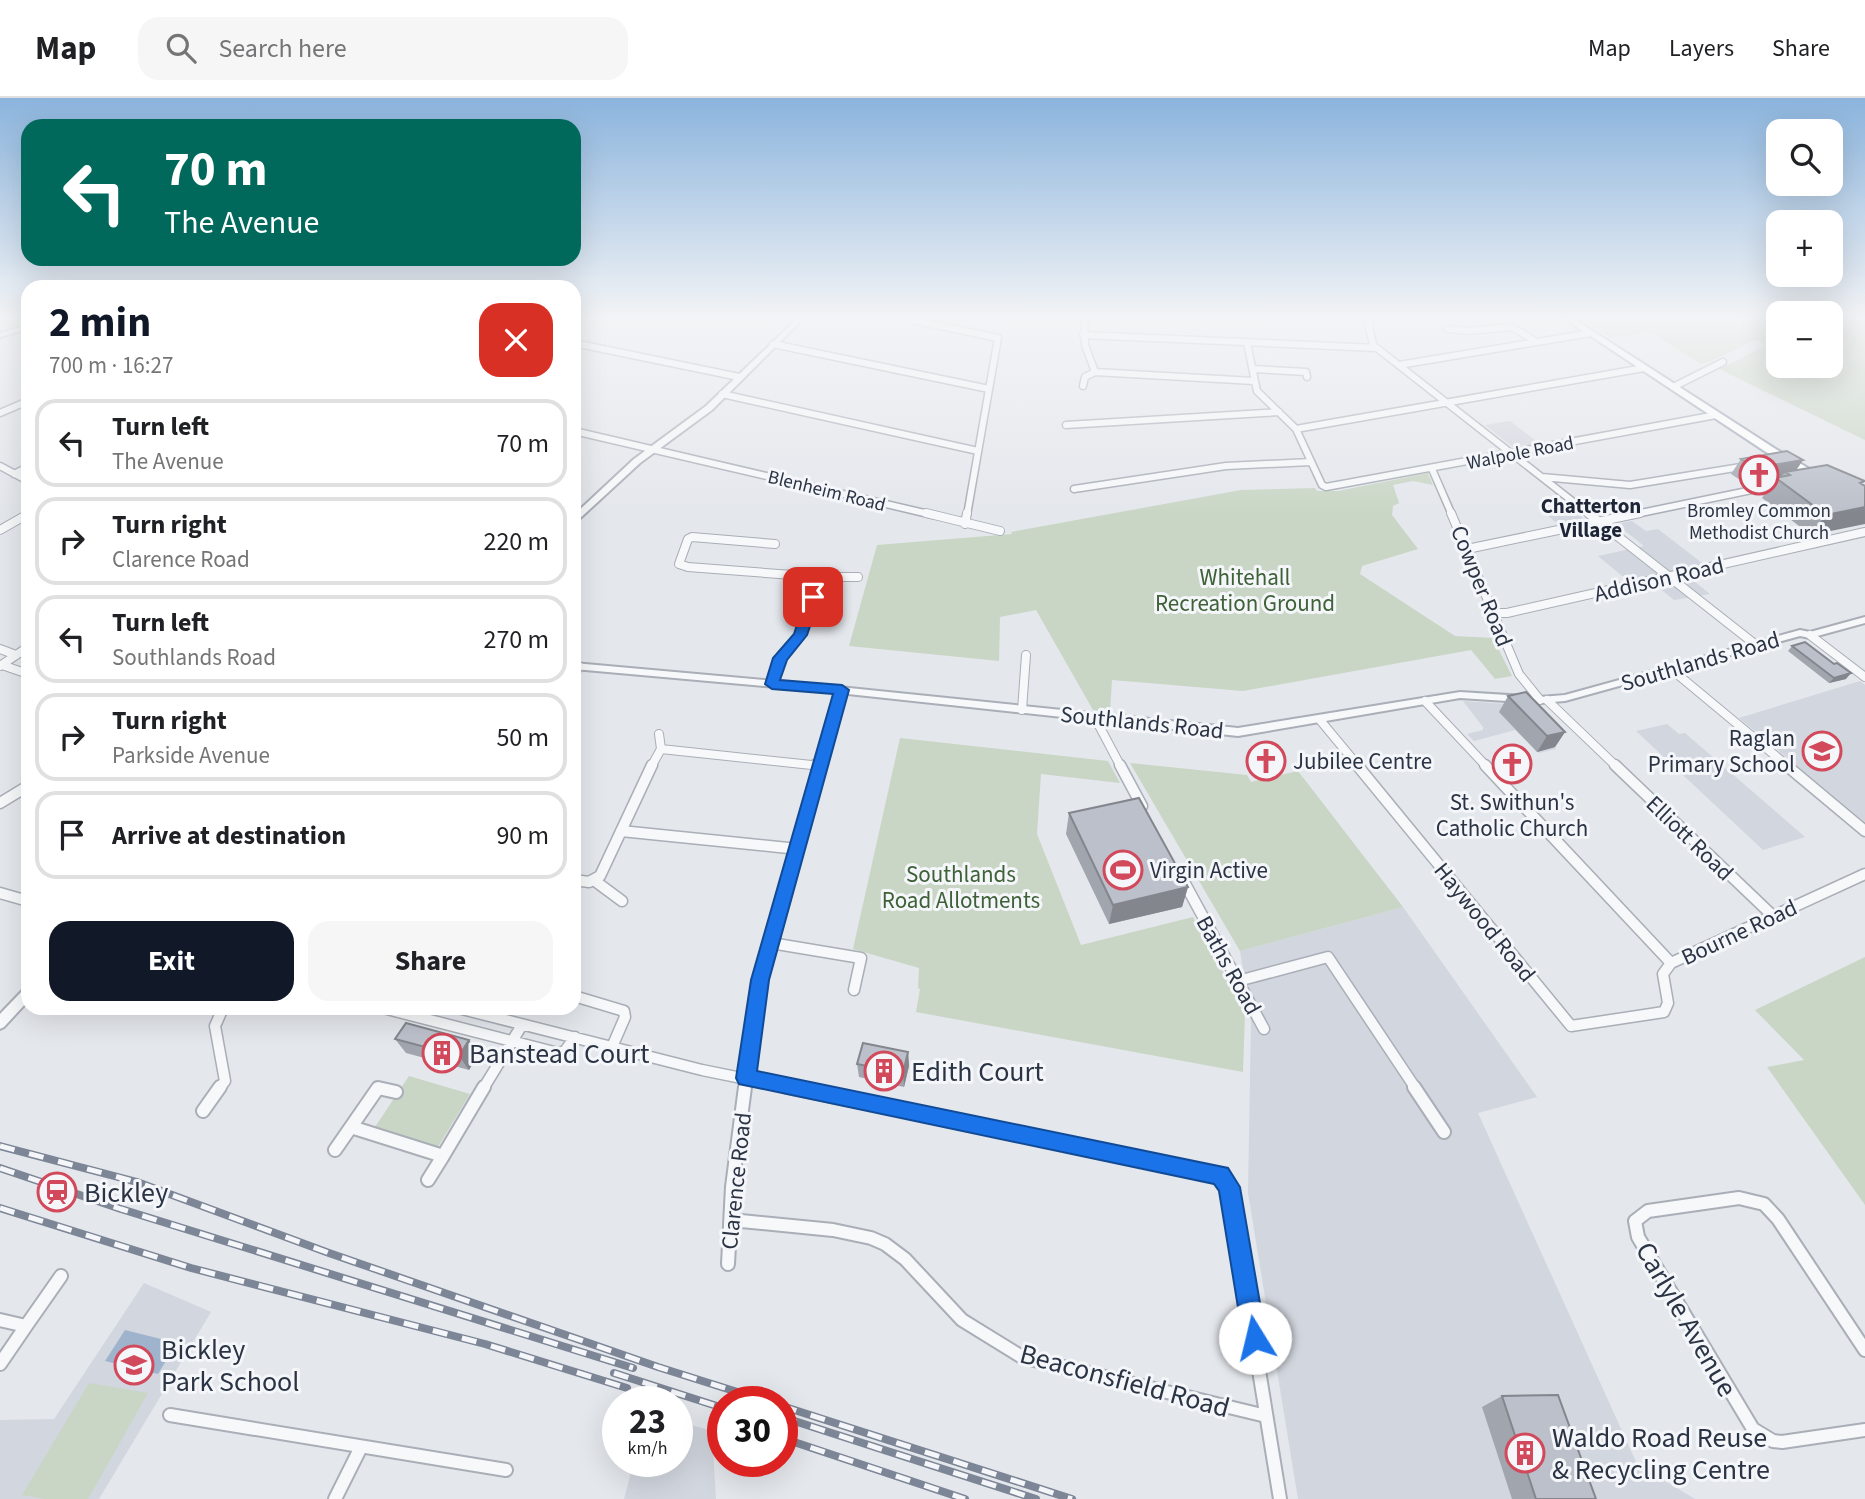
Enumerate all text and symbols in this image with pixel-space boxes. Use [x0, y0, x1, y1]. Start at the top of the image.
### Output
search box [138, 17, 628, 80]
text: Map [35, 25, 96, 72]
icon: search [162, 29, 200, 67]
text: Search here [218, 30, 347, 67]
text: Map [1588, 31, 1631, 66]
text: Layers [1669, 31, 1734, 66]
text: Share [1772, 31, 1830, 66]
map controls [1766, 119, 1843, 378]
button: search [1766, 119, 1843, 196]
text: 70 m [164, 135, 268, 205]
icon: left [49, 147, 140, 238]
text: The Avenue [164, 200, 319, 246]
button: + [1766, 210, 1843, 287]
text: 2 min [49, 293, 151, 353]
button: − [1766, 301, 1843, 378]
button: close [479, 303, 553, 377]
text: 700 m · 16:27 [49, 349, 173, 382]
text: Turn left [112, 408, 209, 445]
icon: left [53, 424, 91, 462]
text: 70 m [496, 425, 549, 462]
street label: Walpole Road [1464, 430, 1576, 477]
text: The Avenue [112, 445, 224, 478]
church icon: Bromley Common Methodist Church [1738, 454, 1780, 496]
street label: Blenheim Road [765, 464, 888, 519]
district label: Chatterton Village [1541, 491, 1641, 545]
place label: Bromley Common Methodist Church [1687, 498, 1831, 547]
text: Turn right [112, 506, 227, 543]
street label: Cowper Road [1442, 521, 1521, 652]
icon: right [53, 522, 91, 560]
text: 220 m [483, 523, 549, 560]
text: Clarence Road [112, 543, 250, 576]
street label: Addison Road [1591, 549, 1727, 610]
park label: Whitehall Recreation Ground [1155, 561, 1335, 620]
pin [783, 567, 843, 627]
icon: arrive [794, 578, 832, 616]
text: Turn left [112, 604, 209, 641]
icon: left [53, 620, 91, 658]
text: 270 m [483, 621, 549, 658]
street label: Southlands Road [1617, 623, 1783, 700]
text: Southlands Road [112, 641, 276, 674]
street label: Southlands Road [1059, 698, 1225, 747]
text: Turn right [112, 702, 227, 739]
icon: right [53, 718, 91, 756]
text: 50 m [496, 719, 549, 756]
place label: Raglan Primary School [1648, 722, 1795, 781]
school or university icon: Raglan Primary School [1801, 730, 1843, 772]
text: Parkside Avenue [112, 739, 270, 772]
church icon: Jubilee Centre [1245, 740, 1287, 782]
church icon: St. Swithun's Catholic Church [1491, 743, 1533, 785]
place label: Jubilee Centre [1293, 745, 1432, 778]
place label: St. Swithun's Catholic Church [1436, 786, 1588, 845]
street label: Elliott Road [1638, 788, 1741, 889]
icon: arrive [53, 816, 91, 854]
text: Arrive at destination [112, 817, 346, 854]
text: 90 m [496, 817, 549, 854]
sports icon: Virgin Active [1102, 849, 1144, 891]
place label: Virgin Active [1150, 854, 1268, 887]
street label: Haywood Road [1426, 855, 1543, 989]
park label: Southlands Road Allotments [882, 858, 1040, 917]
street label: Bourne Road [1676, 891, 1803, 974]
street label: Baths Road [1188, 910, 1269, 1021]
button: Exit [49, 921, 294, 1001]
button: Share [308, 921, 553, 1001]
building icon: Banstead Court [421, 1032, 463, 1074]
place label: Banstead Court [469, 1034, 650, 1074]
building icon: Edith Court [863, 1050, 905, 1092]
place label: Edith Court [911, 1052, 1044, 1092]
street label: Clarence Road [713, 1111, 760, 1251]
station icon: Bickley [36, 1171, 78, 1213]
place label: Bickley [84, 1173, 168, 1213]
street label: Carlyle Avenue [1626, 1235, 1747, 1404]
position arrow [1218, 1301, 1292, 1375]
place label: Bickley Park School [161, 1330, 299, 1402]
street label: Beaconsfield Road [1015, 1334, 1234, 1428]
school or university icon: Bickley Park School [113, 1344, 155, 1386]
speed limit sign: 30 [707, 1386, 798, 1477]
text: 23 [629, 1397, 666, 1447]
place label: Waldo Road Reuse & Recycling Centre [1552, 1418, 1770, 1490]
building icon: Waldo Road Reuse & Recycling Centre [1504, 1432, 1546, 1474]
text: km/h [628, 1436, 667, 1461]

